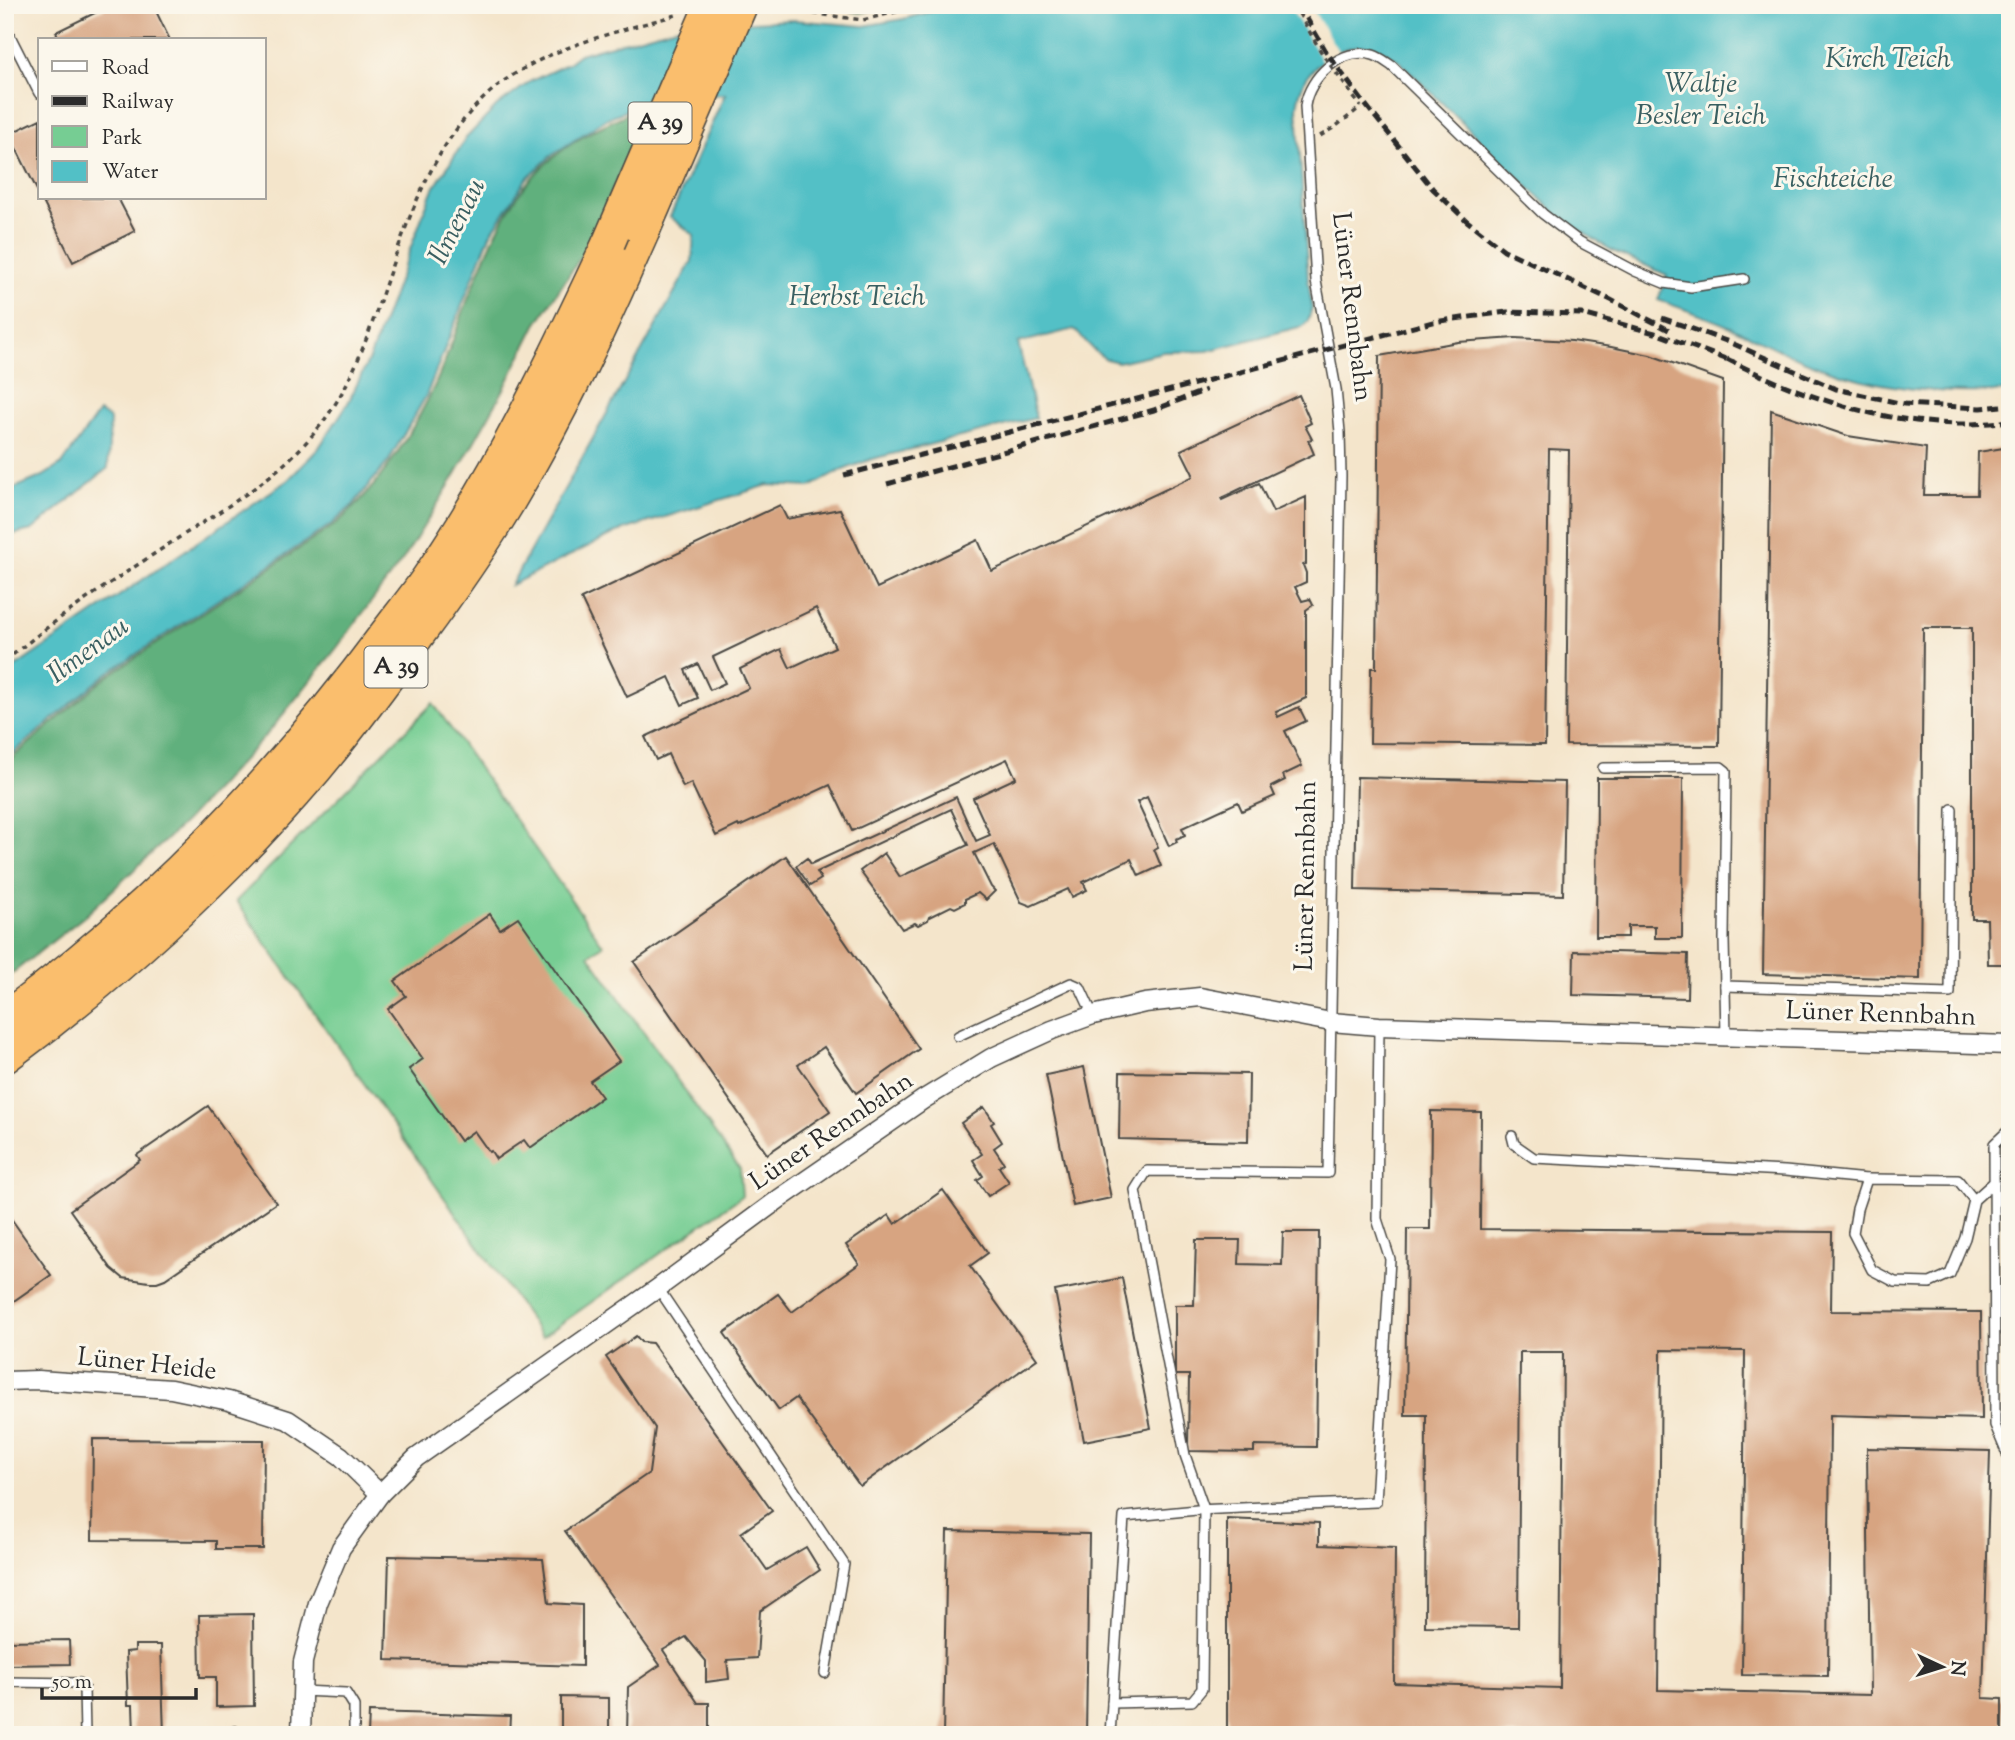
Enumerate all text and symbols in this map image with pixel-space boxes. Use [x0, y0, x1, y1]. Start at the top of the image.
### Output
legend [38, 38, 266, 200]
water label: Kirch Teich [1825, 40, 1951, 80]
text: Road [102, 54, 149, 84]
water label: Waltje Besler Teich [1636, 65, 1767, 137]
text: Railway [102, 88, 174, 118]
road number: A 39 [628, 103, 692, 144]
text: Park [102, 124, 143, 154]
text: Water [102, 158, 159, 188]
water label: Fischteiche [1773, 160, 1893, 200]
water label: Ilmenau [419, 172, 497, 272]
street label: Lüner Rennbahn [1321, 210, 1381, 404]
water label: Herbst Teich [789, 278, 926, 318]
water label: Ilmenau [40, 608, 138, 694]
road number: A 39 [364, 646, 428, 688]
street label: Lüner Rennbahn [1287, 780, 1327, 972]
street label: Lüner Rennbahn [1785, 993, 1977, 1037]
street label: Lüner Rennbahn [743, 1063, 921, 1201]
street label: Lüner Heide [76, 1339, 218, 1391]
north arrow [1906, 1632, 1976, 1702]
scale bar [42, 1656, 196, 1700]
text: N [1942, 1660, 1970, 1677]
text: 50 m [51, 1668, 92, 1698]

